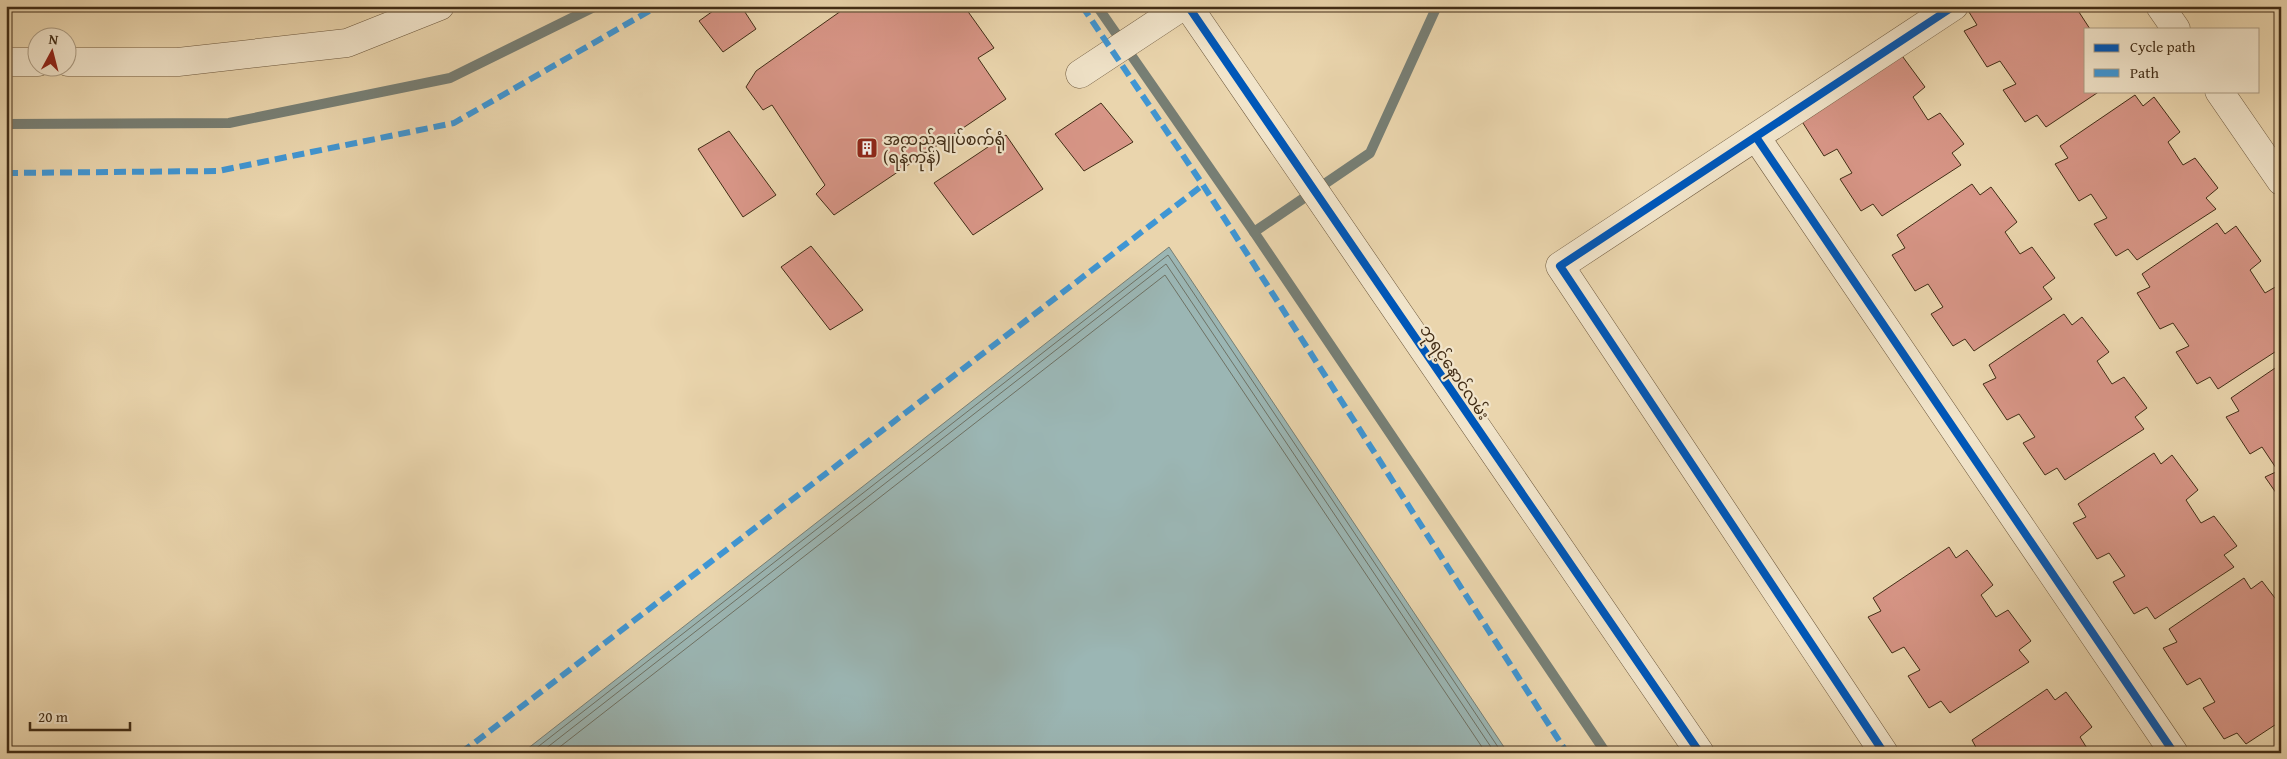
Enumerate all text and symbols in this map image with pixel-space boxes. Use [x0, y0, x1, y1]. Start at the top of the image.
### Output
north arrow [28, 28, 78, 78]
legend [2084, 28, 2260, 92]
text: N [48, 29, 60, 50]
text: Cycle path [2130, 36, 2196, 57]
text: Path [2130, 62, 2159, 83]
place label: အထည်ချုပ်စက်ရုံ (ရန်ကုန်) [883, 127, 1005, 172]
building icon: အထည်ချုပ်စက်ရုံ (ရန်ကုန်) [855, 136, 879, 160]
street label: ဘုရင့်နောင်လမ်း [1412, 319, 1496, 426]
scale bar [30, 699, 130, 731]
text: 20 m [38, 706, 69, 727]

